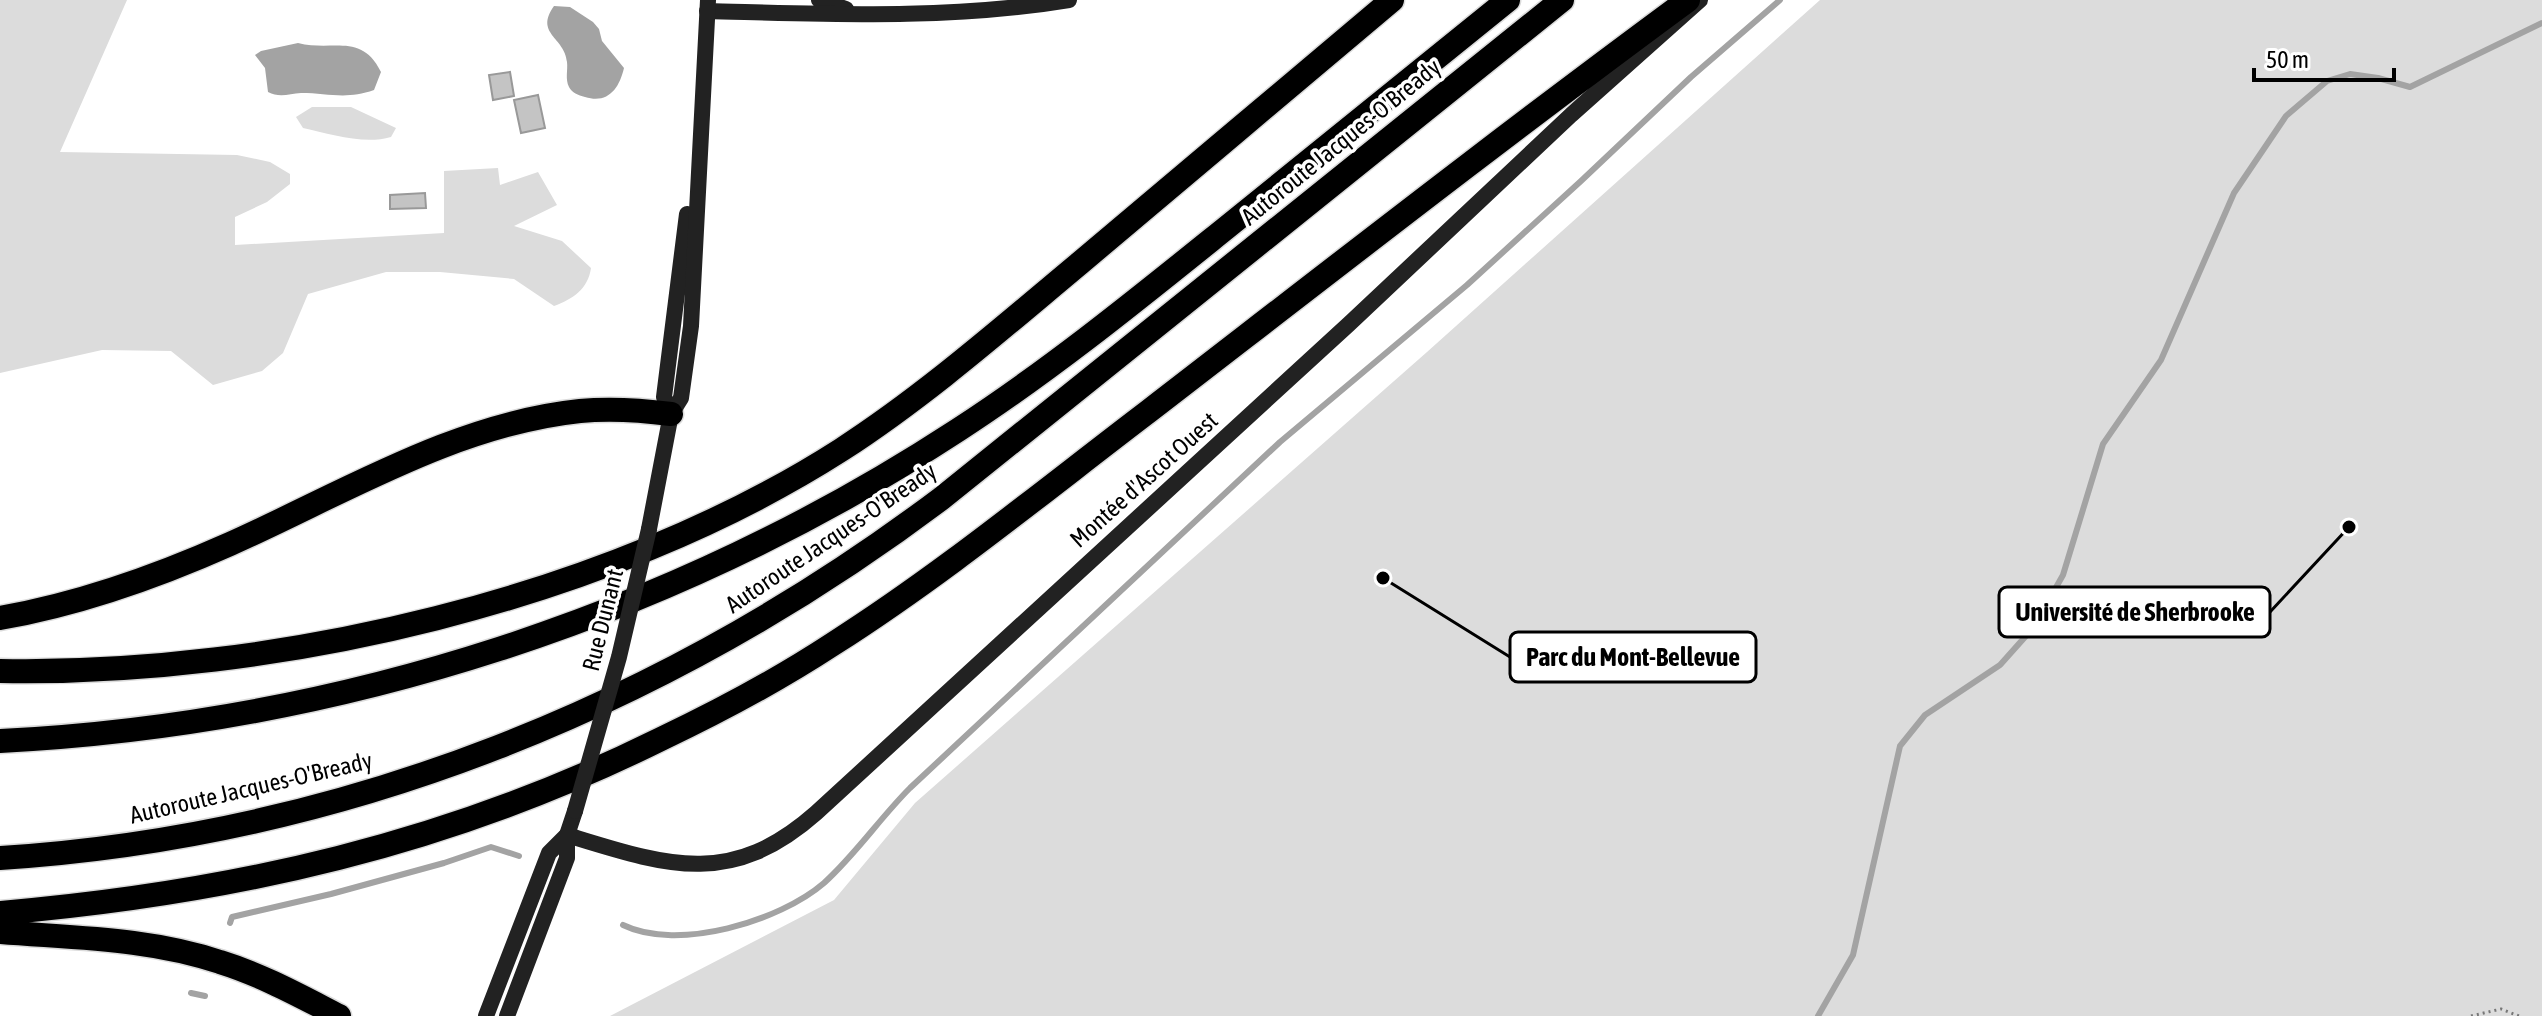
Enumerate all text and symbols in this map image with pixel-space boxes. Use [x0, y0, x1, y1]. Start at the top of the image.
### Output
scale bar [2254, 32, 2394, 82]
text: 50 m [2266, 46, 2309, 73]
street label: Autoroute Jacques-O'Bready [1236, 53, 1446, 230]
street label: Montée d'Ascot Ouest [1065, 407, 1223, 553]
street label: Autoroute Jacques-O'Bready [720, 457, 941, 618]
street label: Rue Dunant [577, 566, 628, 674]
callout: Université de Sherbrooke [1999, 587, 2270, 637]
text: Université de Sherbrooke [2015, 597, 2255, 627]
callout: Parc du Mont-Bellevue [1510, 632, 1756, 682]
text: Parc du Mont-Bellevue [1526, 642, 1740, 672]
street label: Autoroute Jacques-O'Bready [127, 746, 375, 829]

